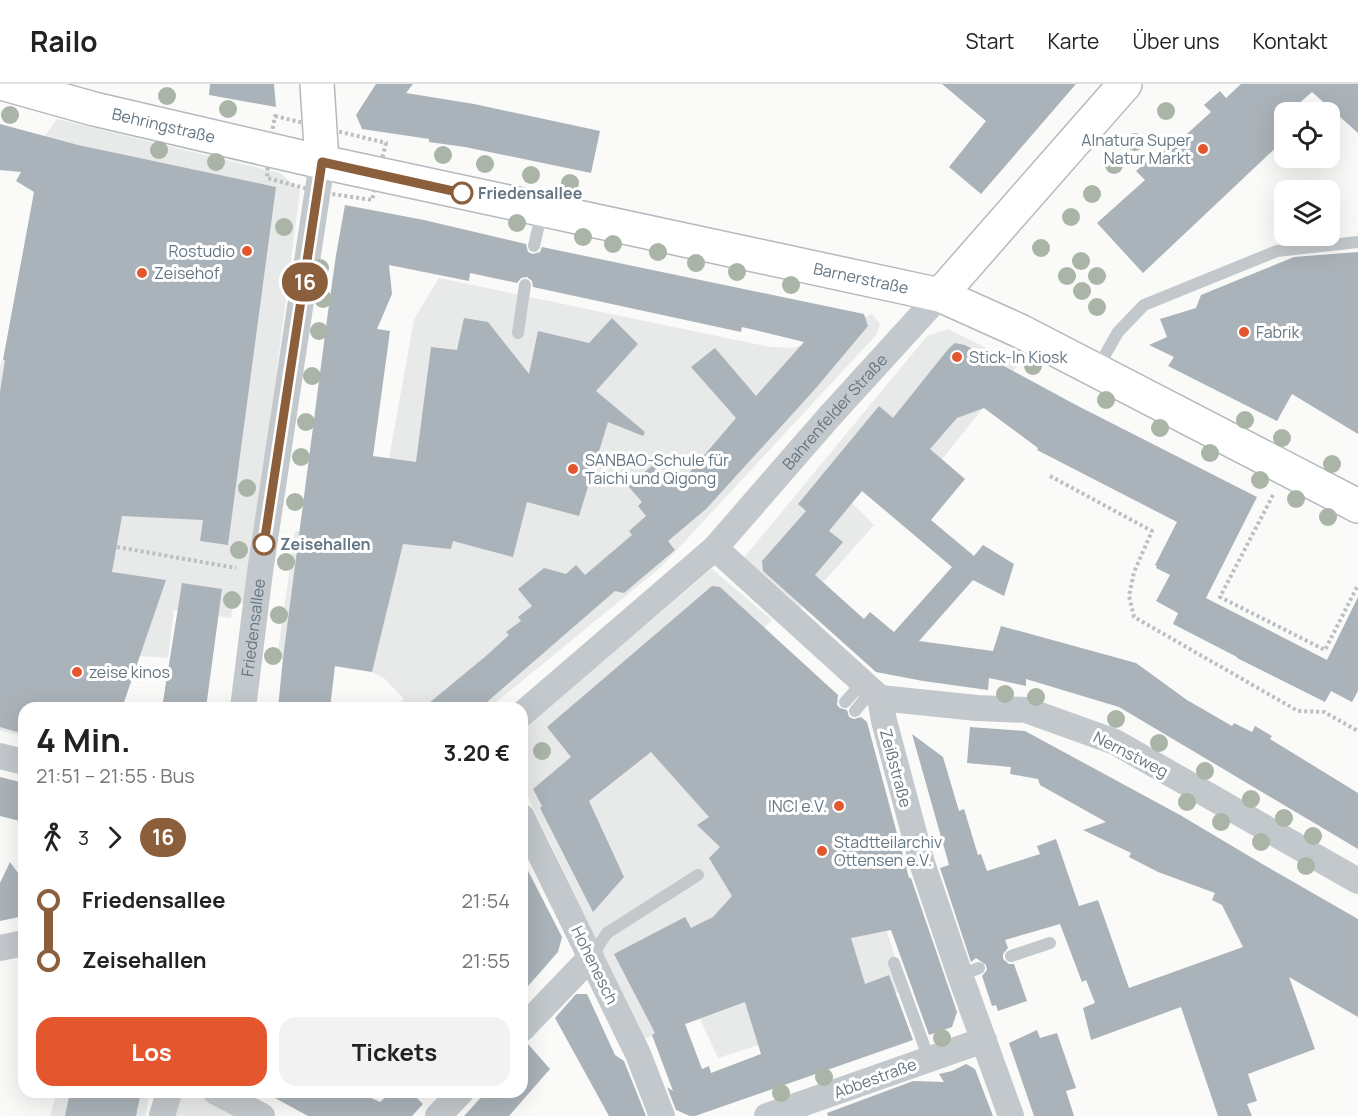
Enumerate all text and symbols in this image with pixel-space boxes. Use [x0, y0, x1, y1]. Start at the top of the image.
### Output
text: Railo [30, 22, 98, 60]
text: Start [965, 27, 1014, 55]
text: Karte [1047, 27, 1099, 55]
text: Über uns [1132, 27, 1220, 55]
text: Kontakt [1253, 27, 1328, 55]
map controls [1274, 102, 1340, 246]
button: locate [1274, 102, 1340, 168]
street label: Behringstraße [110, 103, 217, 148]
place label: Alnatura Super Natur Markt [1081, 129, 1191, 169]
marker: Alnatura Super Natur Markt [1196, 142, 1210, 156]
button: layers [1274, 180, 1340, 246]
marker: Friedensallee [451, 182, 473, 204]
place label: Friedensallee [478, 182, 583, 204]
place label: Rostudio [169, 240, 235, 262]
marker: Rostudio [240, 244, 254, 258]
street label: Barnerstraße [811, 257, 911, 299]
place label: Zeisehof [154, 262, 220, 284]
line badge: 16 [278, 262, 332, 302]
marker: Zeisehof [135, 266, 149, 280]
text: 16 [294, 268, 316, 296]
place label: Fabrik [1256, 321, 1301, 343]
marker: Fabrik [1237, 325, 1251, 339]
place label: Stick-In Kiosk [969, 346, 1068, 368]
street label: Bahrenfelder Straße [777, 349, 892, 474]
marker: Stick-In Kiosk [950, 350, 964, 364]
place label: SANBAO-Schule für Taichi und Qigong [585, 449, 729, 489]
marker: SANBAO-Schule für Taichi und Qigong [566, 462, 580, 476]
marker: Zeisehallen [253, 533, 275, 555]
place label: Zeisehallen [280, 533, 371, 555]
street label: Friedensallee [236, 577, 270, 678]
place label: zeise kinos [89, 661, 170, 683]
marker: zeise kinos [70, 665, 84, 679]
text: 4 Min. [36, 717, 131, 762]
street label: Zeißstraße [875, 726, 917, 810]
street label: Nernstweg [1090, 726, 1172, 782]
text: 3.20 € [444, 738, 510, 768]
text: 21:51 – 21:55 · Bus [36, 762, 195, 789]
place label: INCI e.V. [768, 795, 827, 817]
marker: INCI e.V. [832, 799, 846, 813]
icon: walk [36, 821, 69, 854]
icon: forward [98, 821, 131, 854]
text: 16 [152, 823, 174, 851]
text: 3 [78, 824, 89, 851]
place label: Stadtteilarchiv Ottensen e.V. [834, 831, 942, 871]
marker: Stadtteilarchiv Ottensen e.V. [815, 844, 829, 858]
text: Friedensallee [82, 885, 225, 915]
text: 21:54 [461, 887, 510, 914]
street label: Hohenesch [567, 922, 623, 1008]
text: Zeisehallen [82, 945, 207, 975]
text: 21:55 [462, 947, 510, 974]
button: Los [36, 1017, 267, 1086]
button: Tickets [279, 1017, 510, 1086]
street label: Abbestraße [831, 1053, 919, 1103]

